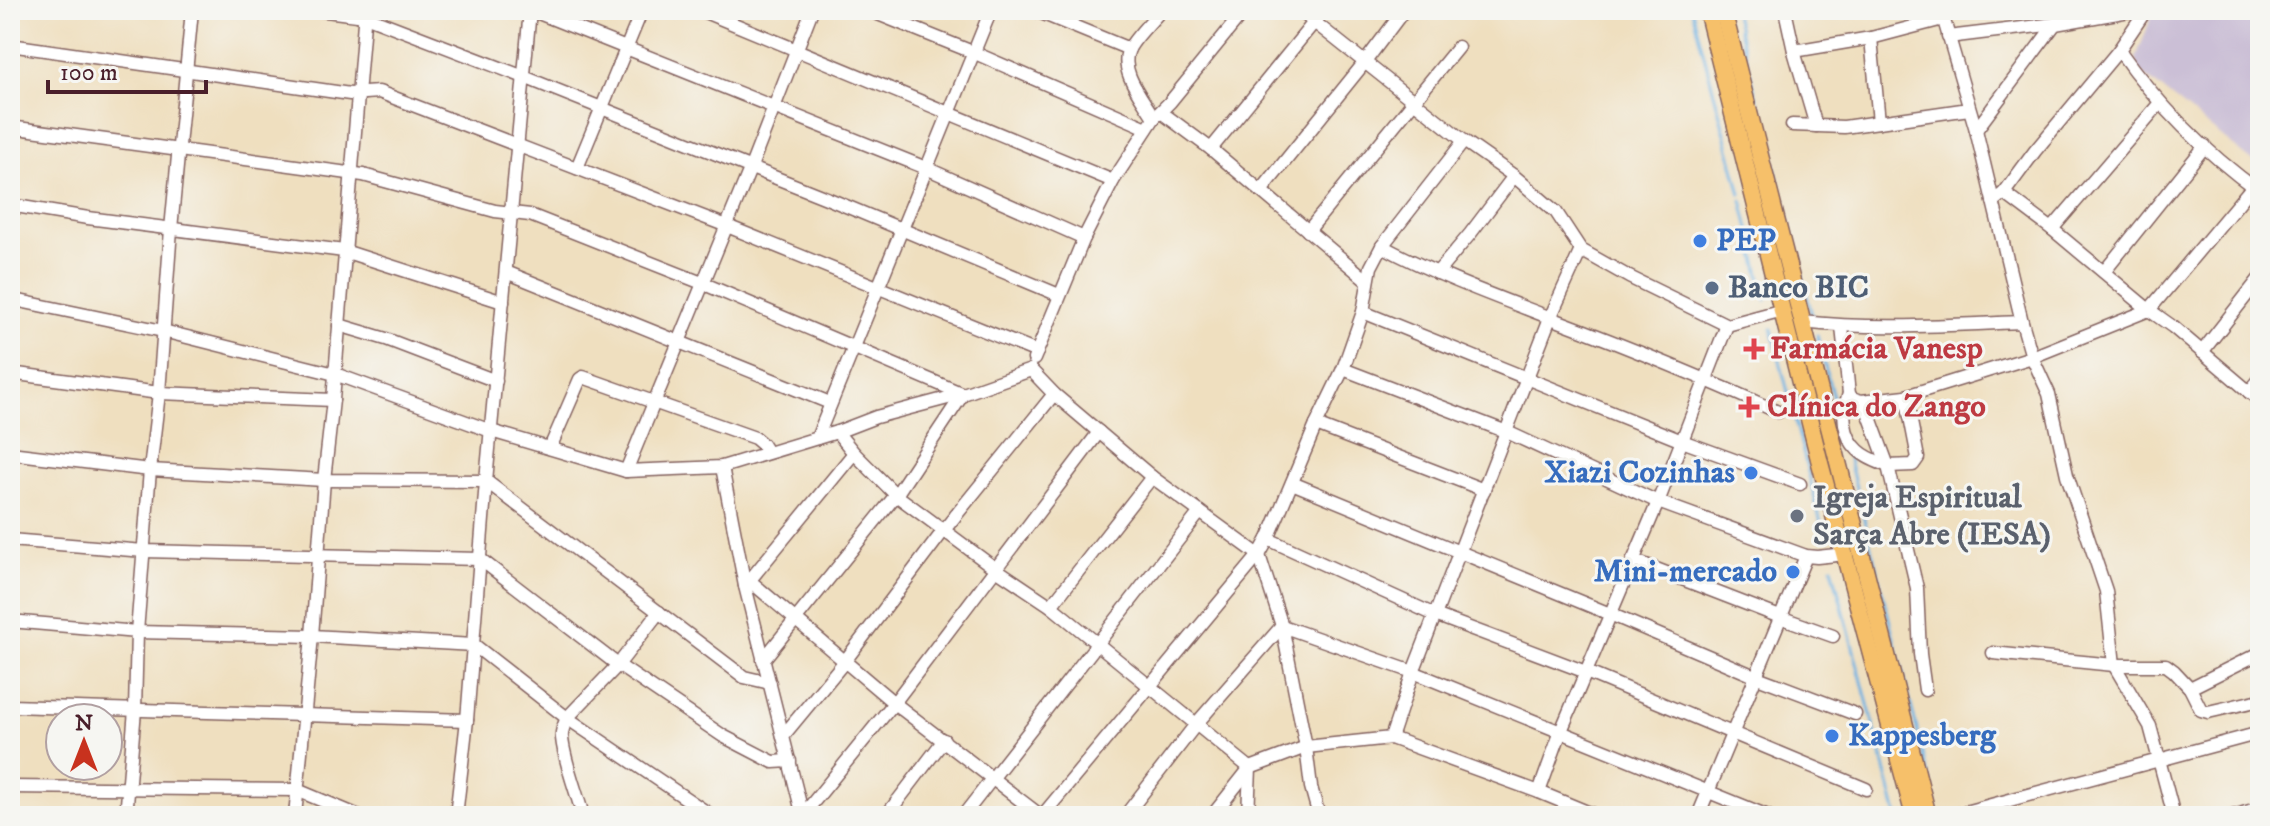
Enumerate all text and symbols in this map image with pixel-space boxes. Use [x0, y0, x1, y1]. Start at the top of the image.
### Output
scale bar [48, 44, 206, 94]
text: 100 m [60, 58, 118, 88]
place label: PEP [1716, 221, 1776, 261]
marker: PEP [1691, 232, 1709, 250]
place label: Banco BIC [1728, 268, 1869, 308]
marker: Banco BIC [1703, 279, 1721, 297]
place label: Farmácia Vanesp [1770, 329, 1983, 369]
marker: Farmácia Vanesp [1745, 340, 1763, 358]
place label: Clínica do Zango [1767, 387, 1986, 427]
marker: Clínica do Zango [1738, 396, 1760, 418]
place label: Xiazi Cozinhas [1544, 453, 1735, 493]
marker: Xiazi Cozinhas [1742, 464, 1760, 482]
place label: Igreja Espiritual Sarça Abre (IESA) [1813, 478, 2051, 555]
marker: Igreja Espiritual Sarça Abre (IESA) [1788, 507, 1806, 525]
place label: Mini-mercado [1594, 552, 1777, 592]
marker: Mini-mercado [1784, 563, 1802, 581]
north arrow [44, 702, 124, 782]
text: N [75, 710, 93, 737]
place label: Kappesberg [1848, 716, 1997, 756]
marker: Kappesberg [1823, 727, 1841, 745]

